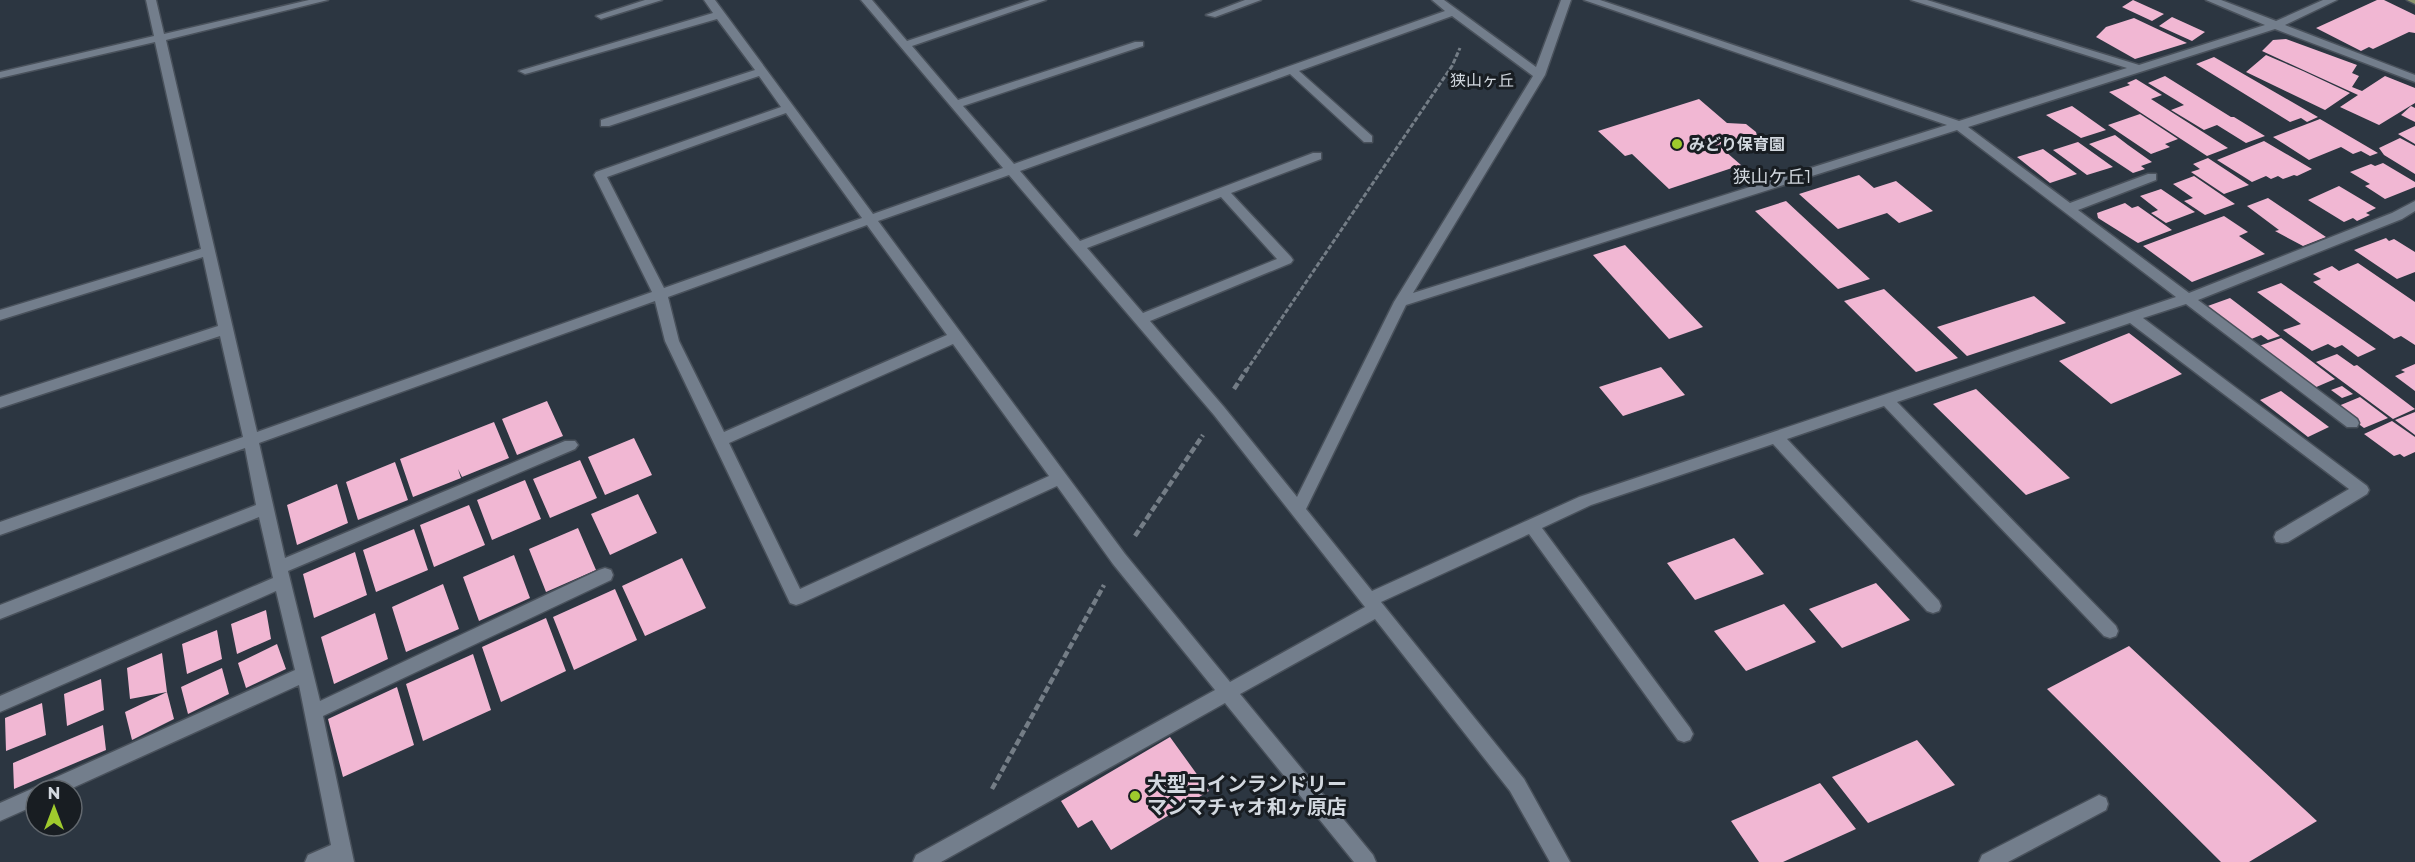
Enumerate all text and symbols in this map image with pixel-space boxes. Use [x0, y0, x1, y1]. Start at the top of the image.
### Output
district label: 狭山ヶ丘 [1450, 71, 1514, 90]
place label: みどり保育園 [1689, 135, 1785, 154]
marker: みどり保育園 [1670, 137, 1684, 151]
district label: 狭山ケ丘1 [1733, 166, 1811, 188]
place label: 大型コインランドリー マンマチャオ和ヶ原店 [1147, 772, 1347, 819]
north arrow [24, 778, 84, 838]
text: N [48, 784, 60, 803]
marker: 大型コインランドリー マンマチャオ和ヶ原店 [1128, 789, 1142, 803]

